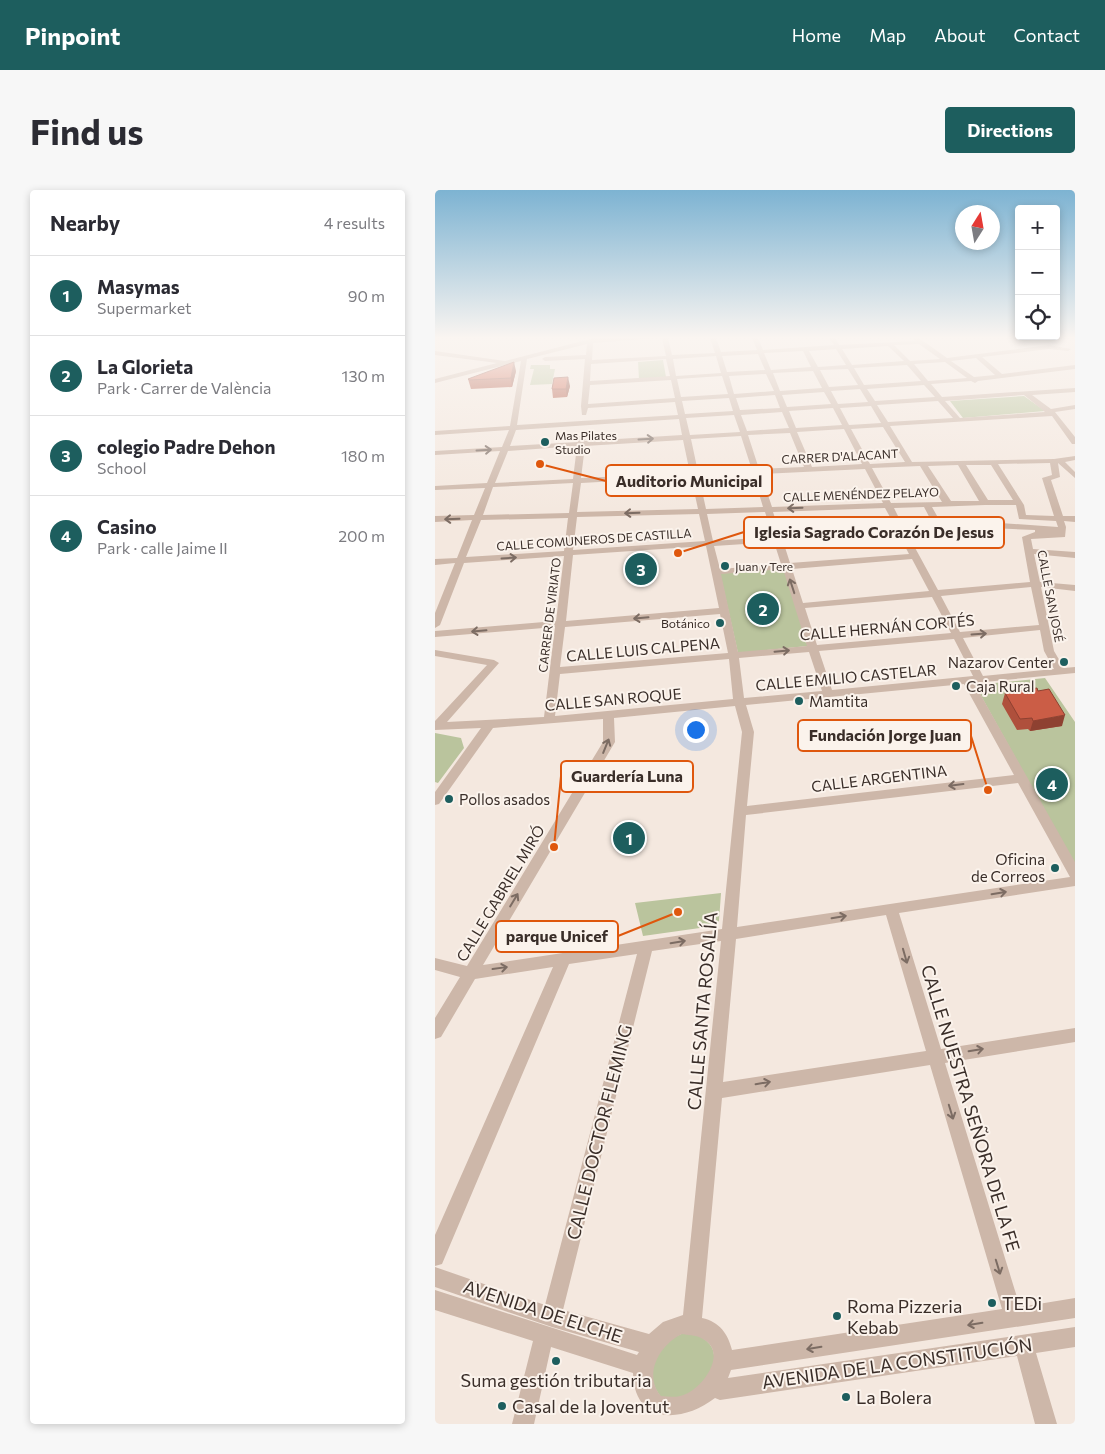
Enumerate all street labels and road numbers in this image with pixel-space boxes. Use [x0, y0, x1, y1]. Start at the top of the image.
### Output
street label: CARRER D'ALACANT [781, 446, 899, 466]
street label: CALLE MENÉNDEZ PELAYO [783, 484, 939, 504]
street label: CALLE COMUNEROS DE CASTILLA [496, 525, 692, 553]
street label: CALLE SAN JOSÉ [1034, 549, 1067, 644]
street label: CARRER DE VIRIATO [535, 557, 563, 673]
street label: CALLE HERNÁN CORTÉS [799, 609, 975, 644]
street label: CALLE LUIS CALPENA [565, 633, 721, 665]
street label: CALLE EMILIO CASTELAR [755, 660, 937, 694]
street label: CALLE SAN ROQUE [544, 684, 682, 714]
street label: CALLE ARGENTINA [810, 761, 948, 795]
street label: CALLE GABRIEL MIRÓ [451, 821, 548, 964]
street label: CALLE SANTA ROSALÍA [682, 911, 722, 1111]
street label: CALLE NUESTRA SEÑORA DE LA FE [917, 962, 1025, 1254]
street label: CALLE DOCTOR FLEMING [562, 1022, 636, 1242]
street label: AVENIDA DE ELCHE [461, 1275, 625, 1347]
street label: AVENIDA DE LA CONSTITUCIÓN [760, 1333, 1034, 1393]

